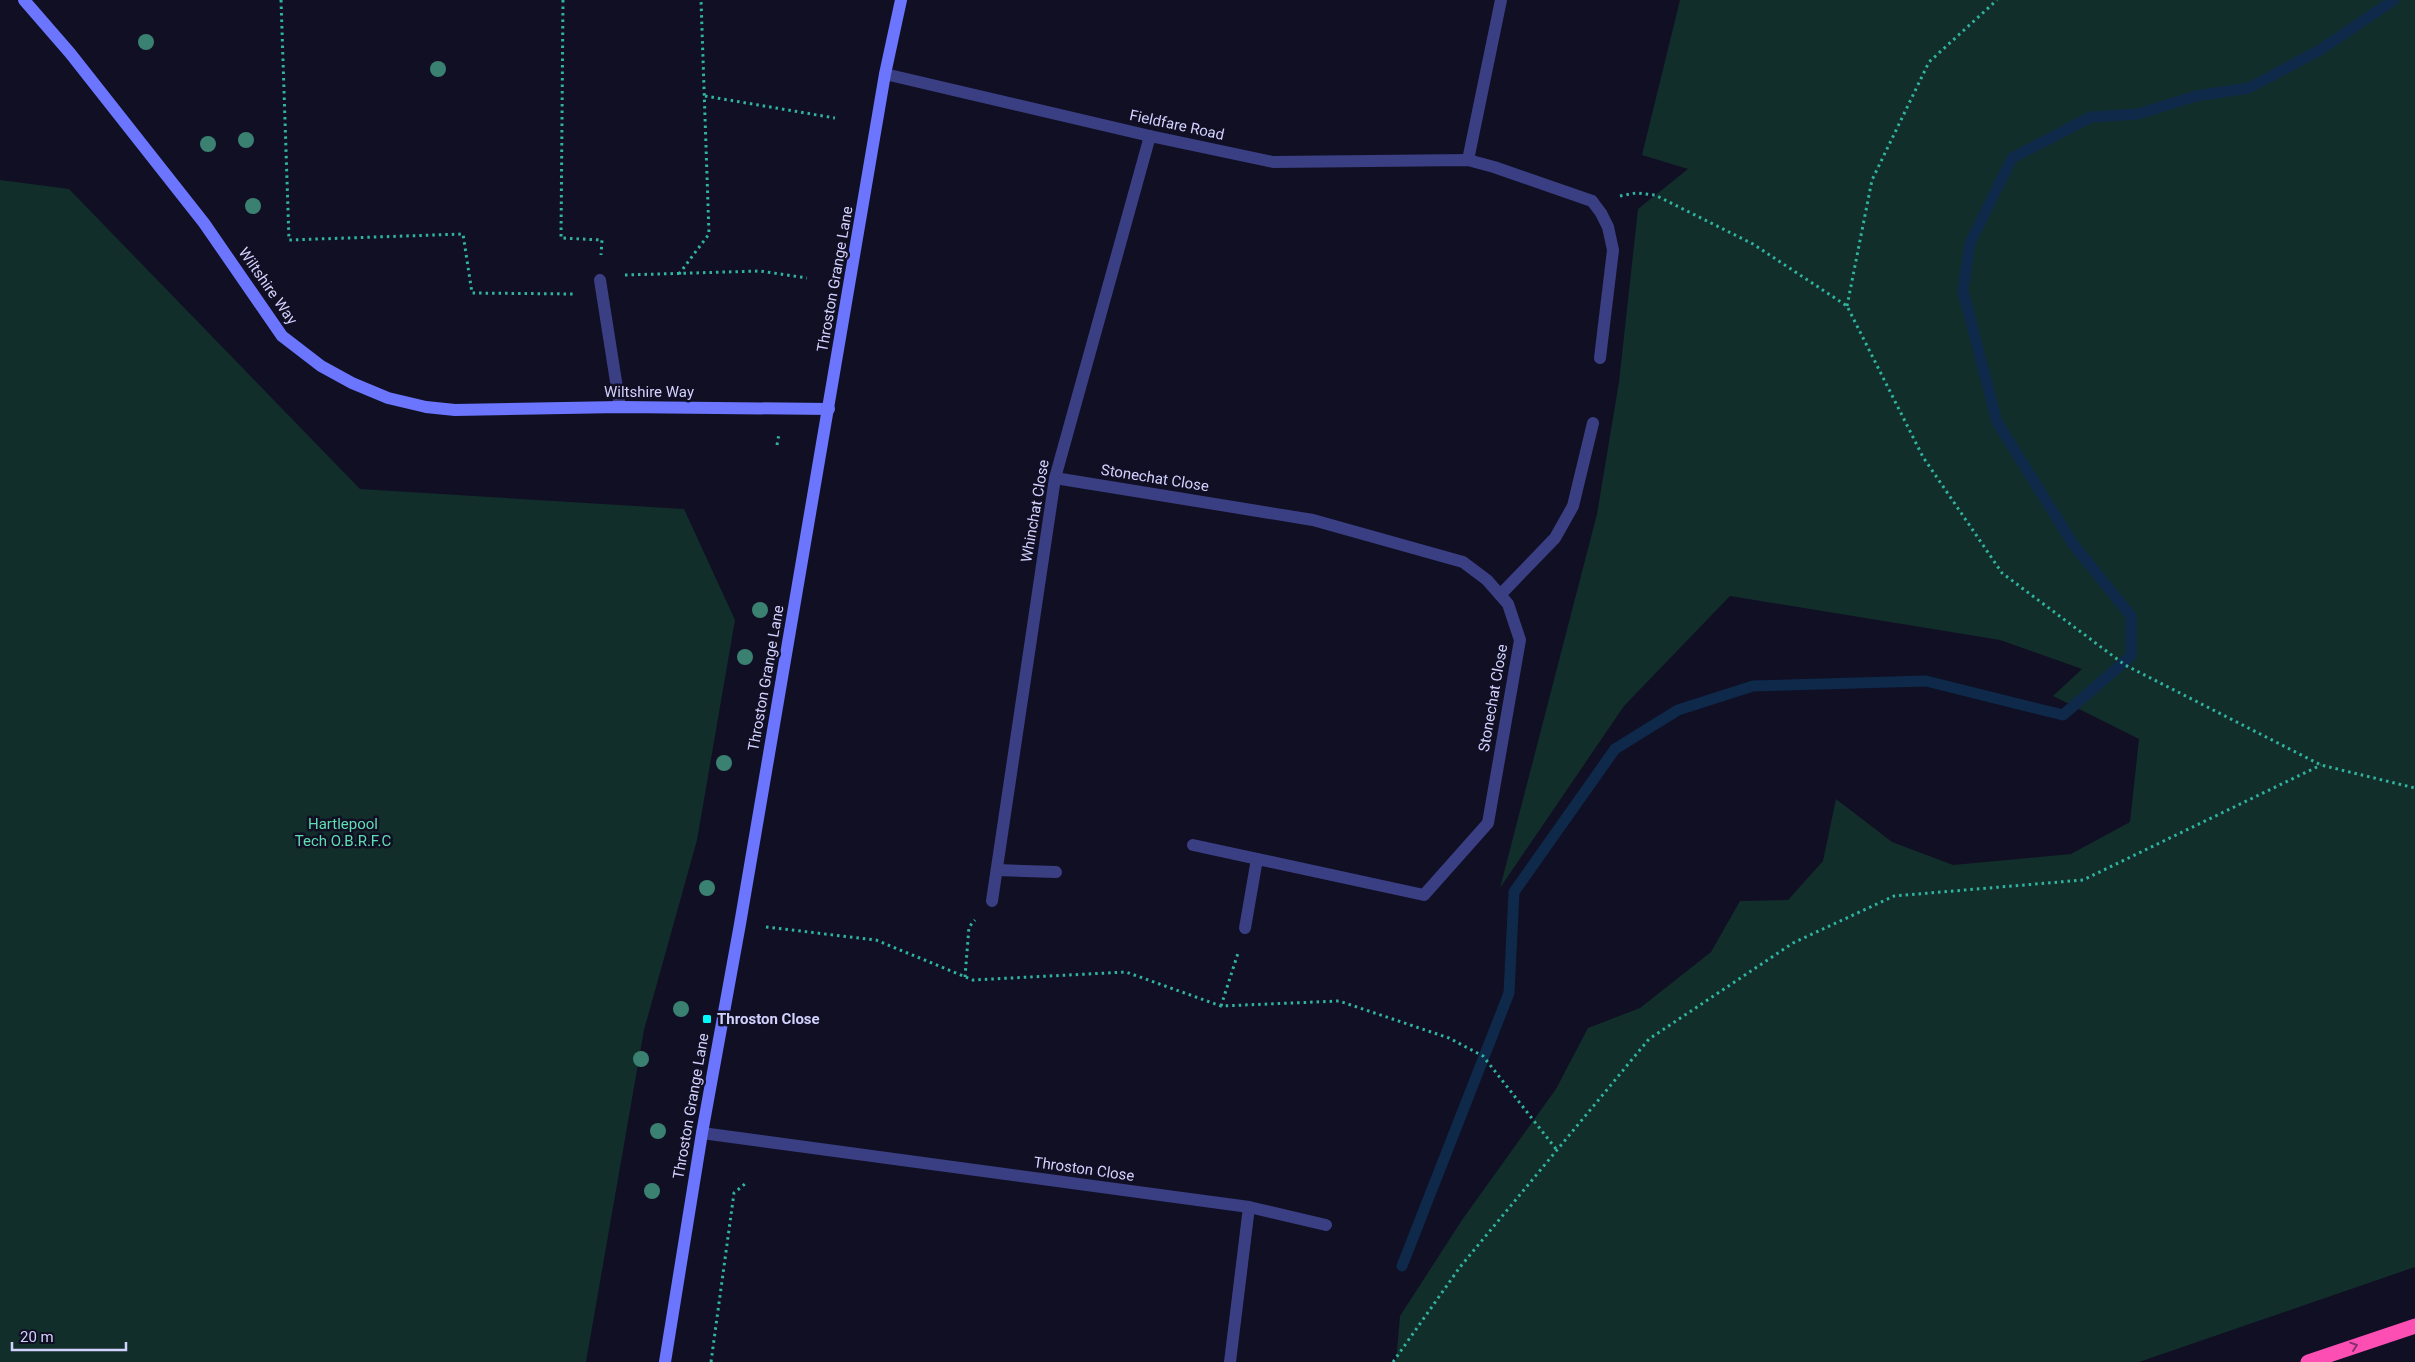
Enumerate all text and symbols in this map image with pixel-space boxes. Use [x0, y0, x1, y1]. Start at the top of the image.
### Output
street label: Fieldfare Road [1128, 106, 1226, 144]
street label: Throston Grange Lane [813, 205, 857, 353]
street label: Wiltshire Way [235, 244, 301, 328]
street label: Wiltshire Way [604, 383, 694, 401]
street label: Whinchat Close [1017, 458, 1053, 564]
street label: Stonechat Close [1100, 461, 1210, 495]
street label: Throston Grange Lane [744, 604, 788, 752]
street label: Stonechat Close [1475, 643, 1511, 753]
park label: Hartlepool Tech O.B.R.F.C [295, 815, 391, 850]
place label: Throston Close [717, 1010, 820, 1028]
marker: Throston Close [701, 1013, 713, 1025]
street label: Throston Grange Lane [669, 1032, 713, 1180]
street label: Throston Close [1033, 1153, 1136, 1185]
scale bar [12, 1320, 126, 1352]
text: 20 m [20, 1328, 54, 1346]
one-way arrow [2350, 1342, 2358, 1352]

